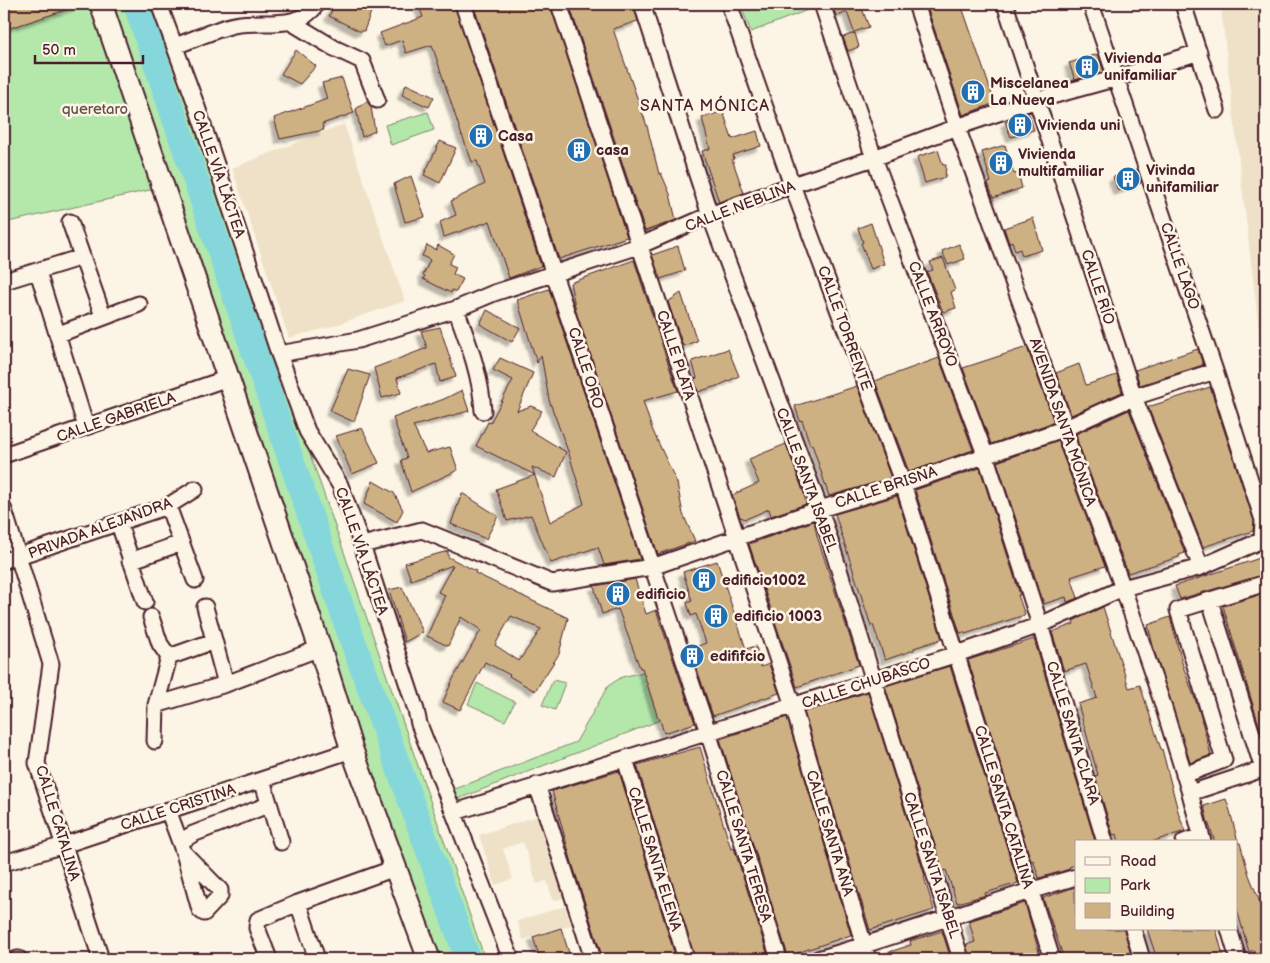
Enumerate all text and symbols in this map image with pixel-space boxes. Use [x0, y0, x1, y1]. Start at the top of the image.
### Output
scale bar [35, 32, 142, 64]
text: 50 m [42, 41, 76, 60]
place label: Vivienda unifamiliar [1104, 49, 1178, 85]
building icon: Vivienda unifamiliar [1074, 54, 1100, 80]
place label: Miscelanea La Nueva [990, 74, 1069, 110]
building icon: Miscelanea La Nueva [960, 79, 986, 105]
district label: SANTA MÓNICA [640, 95, 770, 116]
park label: queretaro [62, 100, 128, 119]
street label: CALLE VÍA LÁCTEA [188, 108, 250, 241]
building icon: Vivienda uni [1007, 112, 1033, 138]
place label: Vivienda uni [1038, 116, 1120, 135]
building icon: Casa [468, 123, 494, 149]
place label: Casa [498, 127, 533, 146]
building icon: casa [566, 137, 592, 163]
place label: casa [596, 141, 629, 160]
place label: Vivienda multifamiliar [1018, 145, 1105, 181]
building icon: Vivienda multifamiliar [988, 150, 1014, 176]
place label: Vivinda unifamiliar [1146, 161, 1220, 197]
building icon: Vivinda unifamiliar [1115, 166, 1141, 192]
street label: CALLE NEBLINA [683, 176, 799, 236]
street label: CALLE LAGO [1156, 220, 1203, 312]
street label: CALLE RÍO [1076, 247, 1119, 327]
street label: CALLE ARROYO [904, 259, 961, 370]
street label: CALLE TORRENTE [813, 263, 876, 393]
street label: CALLE PLATA [652, 308, 699, 403]
street label: CALLE ORO [563, 325, 608, 411]
street label: AVENIDA SANTA MÓNICA [1025, 335, 1101, 510]
street label: CALLE GABRIELA [54, 388, 179, 447]
street label: CALLE SANTA ISABEL [772, 405, 842, 555]
street label: CALLE BRISNA [833, 462, 940, 513]
street label: CALLE VÍA LÁCTEA [331, 485, 393, 618]
street label: PRIVADA ALEJANDRA [26, 493, 175, 563]
building icon: edificio1002 [691, 567, 717, 593]
place label: edificio1002 [722, 571, 806, 590]
building icon: edificio [605, 581, 631, 607]
place label: edificio [636, 585, 687, 604]
building icon: edificio 1003 [703, 603, 729, 629]
place label: edificio 1003 [734, 607, 822, 626]
building icon: edififcio [679, 643, 705, 669]
place label: edififcio [710, 647, 766, 666]
street label: CALLE CHUBASCO [799, 654, 933, 713]
street label: CALLE SANTA CLARA [1042, 659, 1104, 808]
street label: CALLE SANTA CATALINA [970, 723, 1038, 892]
street label: CALLE CATALINA [31, 763, 84, 884]
street label: CALLE SANTA TERESA [711, 768, 776, 925]
street label: CALLE SANTA ANA [801, 768, 858, 899]
street label: CALLE CRISTINA [118, 780, 239, 835]
street label: CALLE SANTA ELENA [624, 785, 686, 934]
street label: CALLE SANTA ISABEL [899, 790, 964, 941]
legend [1075, 840, 1238, 930]
text: Road [1120, 852, 1156, 871]
text: Park [1120, 876, 1151, 895]
text: Building [1120, 902, 1175, 921]

